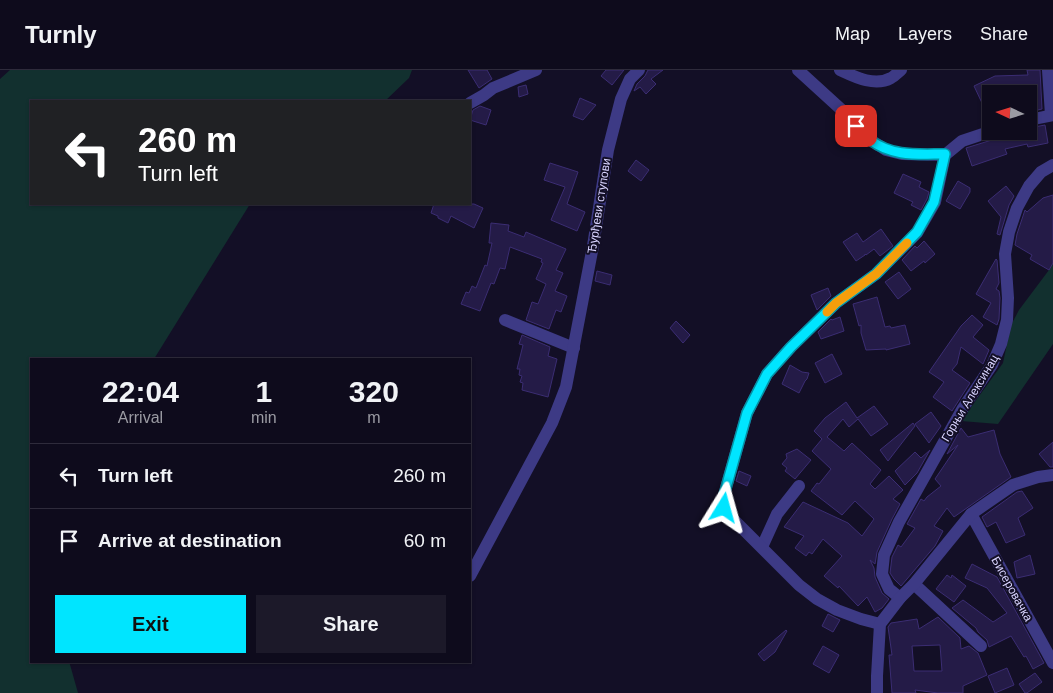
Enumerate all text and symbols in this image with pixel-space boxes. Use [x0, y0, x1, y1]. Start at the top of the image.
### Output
text: Turnly [25, 21, 97, 48]
text: Map [835, 24, 870, 44]
text: Layers [898, 24, 952, 44]
text: Share [980, 24, 1028, 44]
north arrow [982, 85, 1038, 140]
map controls [982, 85, 1037, 140]
pin [835, 105, 877, 147]
icon: arrive [842, 112, 870, 140]
icon: left [55, 120, 120, 185]
text: 260 m [138, 120, 237, 159]
street label: Ђурђеви ступови [585, 157, 613, 255]
text: Turn left [138, 161, 218, 186]
street label: Горњи Алексинац [939, 352, 1001, 444]
text: 22:04 [102, 375, 179, 408]
text: 1 [255, 375, 272, 408]
text: 320 [349, 375, 399, 408]
text: Arrival [118, 409, 163, 426]
text: min [251, 409, 277, 426]
text: m [367, 409, 380, 426]
icon: left [55, 462, 83, 490]
text: Turn left [98, 465, 173, 486]
text: 260 m [393, 465, 446, 486]
position arrow [697, 481, 749, 533]
icon: arrive [55, 527, 83, 555]
text: Arrive at destination [98, 530, 282, 551]
text: 60 m [404, 530, 446, 551]
street label: Бисеровачка [988, 554, 1036, 624]
button: Exit [55, 595, 246, 653]
button: Share [256, 595, 446, 653]

